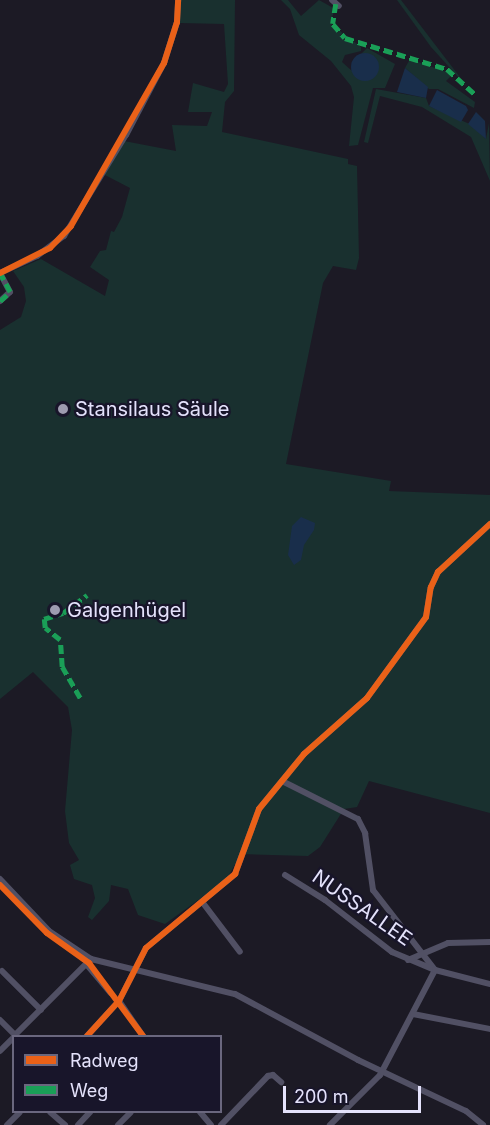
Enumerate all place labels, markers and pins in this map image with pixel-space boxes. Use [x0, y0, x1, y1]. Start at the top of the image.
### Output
place label: Stansilaus Säule [75, 397, 229, 421]
marker: Stansilaus Säule [56, 402, 70, 416]
place label: Galgenhügel [67, 598, 186, 622]
marker: Galgenhügel [48, 603, 62, 617]

